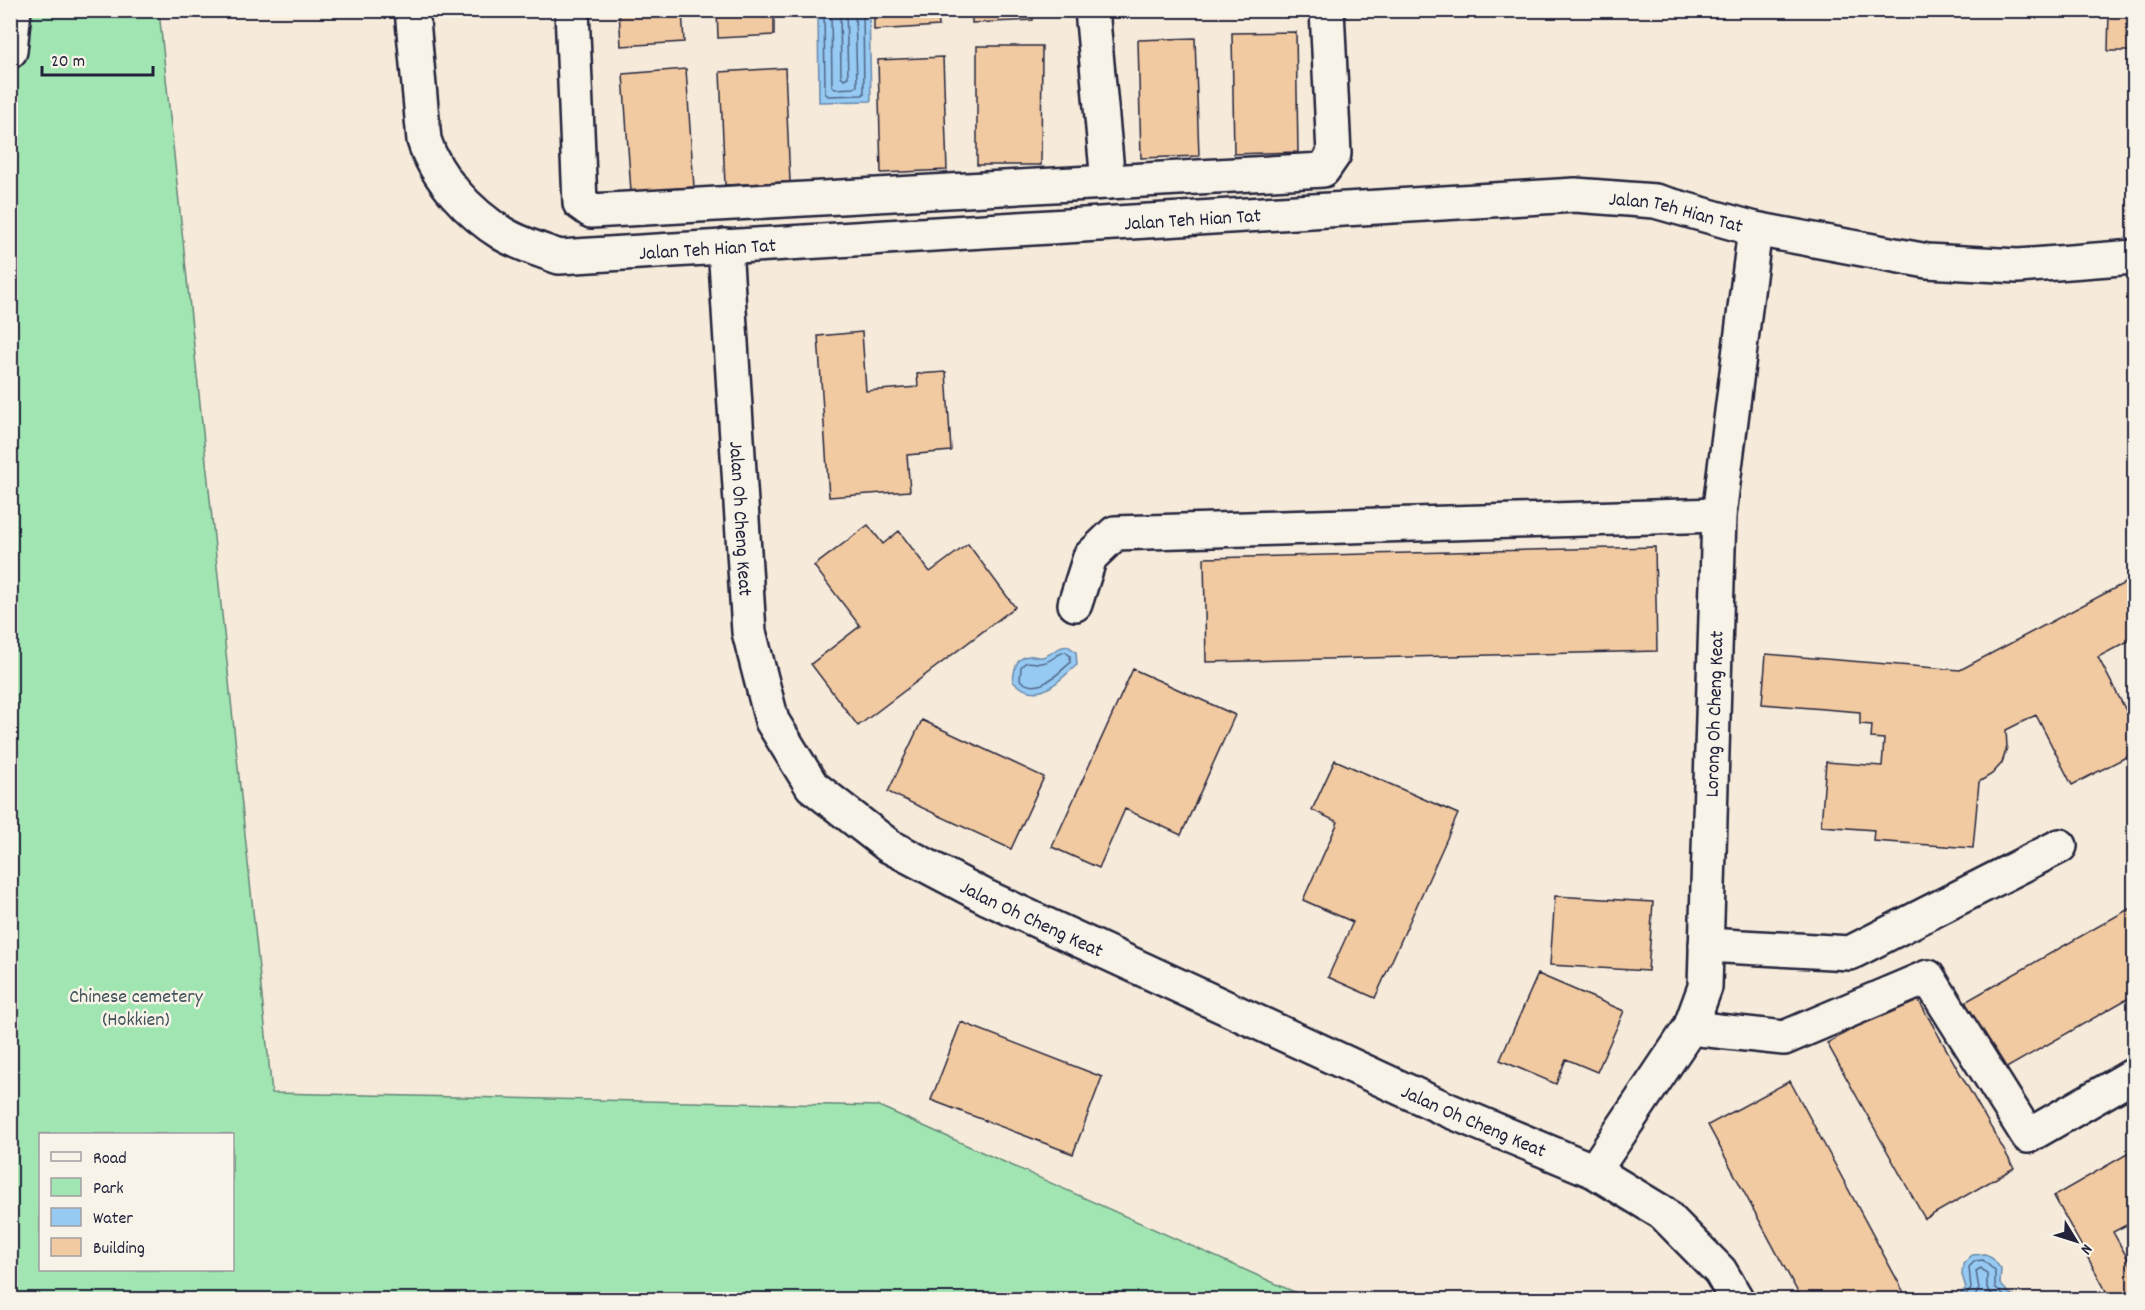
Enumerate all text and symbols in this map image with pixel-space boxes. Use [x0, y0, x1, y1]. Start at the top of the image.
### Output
scale bar [42, 39, 153, 77]
text: 20 m [51, 50, 85, 75]
street label: Jalan Teh Hian Tat [1608, 187, 1746, 242]
street label: Jalan Teh Hian Tat [1123, 203, 1262, 239]
street label: Jalan Teh Hian Tat [638, 233, 777, 269]
street label: Jalan Oh Cheng Keat [720, 440, 758, 597]
street label: Lorong Oh Cheng Keat [1700, 630, 1733, 798]
street label: Jalan Oh Cheng Keat [954, 875, 1107, 966]
park label: Chinese cemetery (Hokkien) [69, 984, 204, 1035]
street label: Jalan Oh Cheng Keat [1396, 1079, 1550, 1166]
legend [39, 1133, 234, 1271]
text: Road [93, 1147, 127, 1172]
text: Park [93, 1177, 124, 1202]
text: Water [93, 1207, 133, 1232]
north arrow [2046, 1211, 2106, 1271]
text: Building [93, 1237, 145, 1262]
text: N [2074, 1239, 2097, 1259]

